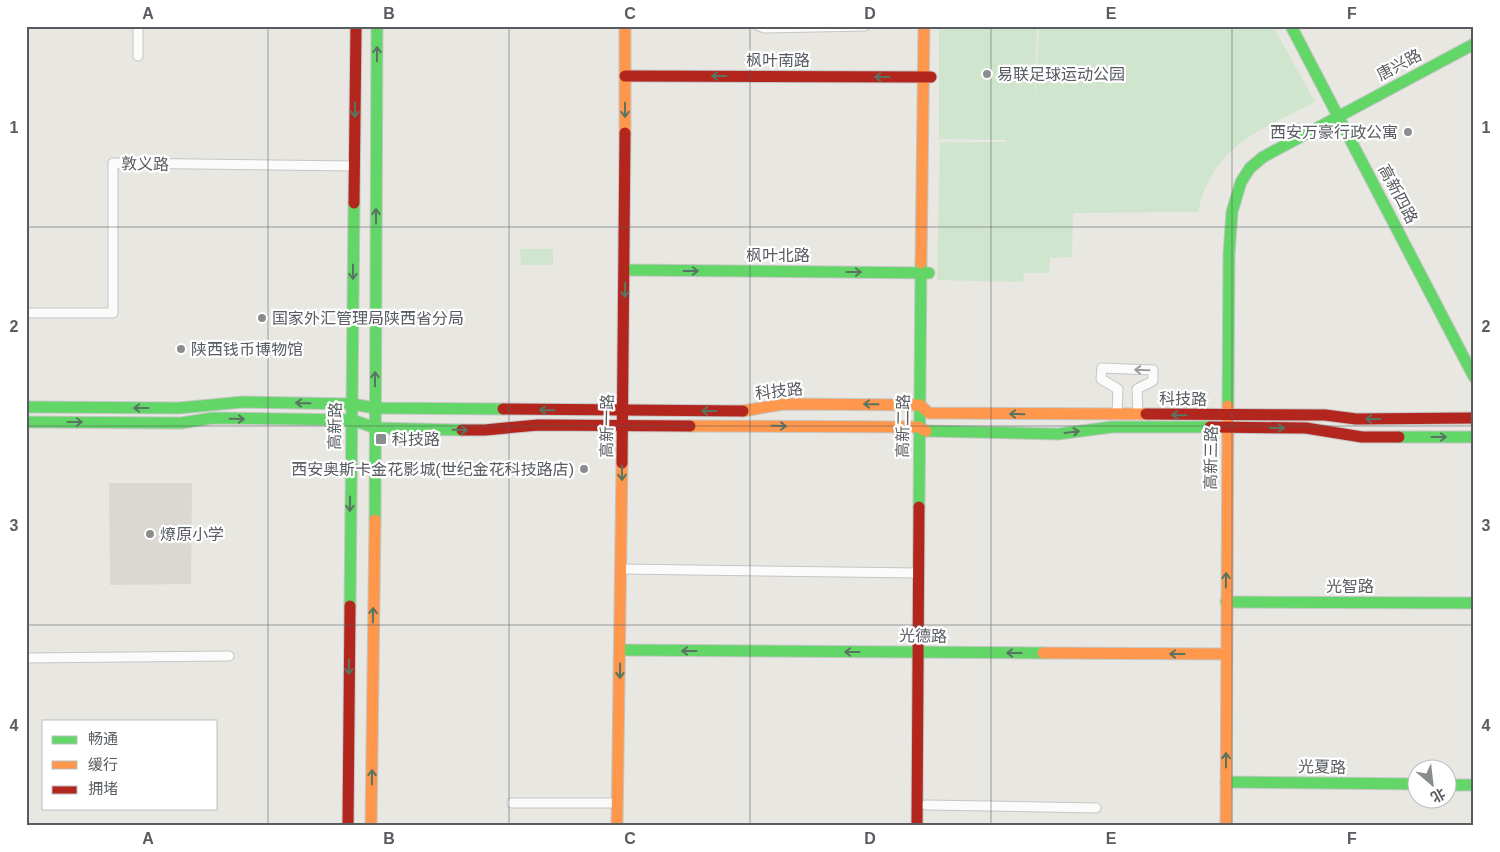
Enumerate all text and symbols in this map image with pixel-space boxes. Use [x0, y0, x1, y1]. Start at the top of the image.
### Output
text: A [142, 5, 154, 22]
text: B [383, 5, 395, 22]
text: C [624, 5, 636, 22]
text: D [864, 5, 876, 22]
text: E [1106, 5, 1117, 22]
text: F [1347, 5, 1357, 22]
one-way arrow [372, 46, 382, 62]
street label: 唐兴路 [1374, 46, 1424, 84]
street label: 枫叶南路 [746, 52, 810, 69]
place label: 易联足球运动公园 [997, 66, 1125, 83]
marker: 易联足球运动公园 [981, 68, 993, 80]
one-way arrow [712, 71, 728, 81]
one-way arrow [874, 72, 890, 82]
one-way arrow [350, 102, 360, 118]
one-way arrow [620, 102, 630, 118]
text: 1 [10, 119, 19, 136]
text: 1 [1482, 119, 1491, 136]
place label: 西安万豪行政公寓 [1270, 124, 1398, 141]
marker: 西安万豪行政公寓 [1402, 126, 1414, 138]
street label: 敦义路 [121, 155, 169, 173]
street label: 高新四路 [1375, 162, 1421, 226]
one-way arrow [371, 209, 381, 225]
street label: 枫叶北路 [746, 247, 810, 264]
one-way arrow [348, 264, 358, 280]
one-way arrow [683, 266, 699, 276]
one-way arrow [846, 267, 862, 277]
one-way arrow [620, 282, 630, 298]
place label: 国家外汇管理局陕西省分局 [272, 310, 464, 327]
marker: 国家外汇管理局陕西省分局 [256, 312, 268, 324]
text: 2 [10, 318, 19, 335]
text: 2 [1482, 318, 1491, 335]
place label: 陕西钱币博物馆 [191, 341, 303, 358]
marker: 陕西钱币博物馆 [175, 343, 187, 355]
one-way arrow [1134, 365, 1150, 374]
one-way arrow [370, 371, 380, 388]
street label: 科技路 [754, 380, 804, 402]
street label: 科技路 [1159, 390, 1207, 408]
street label: 高新一路 [598, 394, 616, 458]
street label: 高新二路 [894, 394, 912, 458]
one-way arrow [295, 398, 311, 407]
one-way arrow [863, 399, 880, 409]
street label: 高新路 [326, 402, 344, 450]
one-way arrow [133, 403, 150, 413]
one-way arrow [539, 405, 555, 415]
one-way arrow [701, 406, 718, 416]
one-way arrow [1009, 409, 1026, 419]
one-way arrow [1172, 410, 1188, 420]
one-way arrow [228, 414, 245, 424]
one-way arrow [1365, 414, 1381, 424]
one-way arrow [66, 417, 83, 427]
one-way arrow [771, 421, 787, 431]
one-way arrow [1268, 423, 1285, 433]
one-way arrow [451, 425, 467, 435]
street label: 高新三路 [1202, 426, 1220, 490]
one-way arrow [1063, 427, 1079, 437]
place label: 科技路 [392, 431, 440, 448]
marker: 科技路 [374, 432, 388, 446]
one-way arrow [1430, 432, 1446, 442]
place label: 西安奥斯卡金花影城(世纪金花科技路店) [291, 461, 574, 478]
marker: 西安奥斯卡金花影城(世纪金花科技路店) [578, 463, 590, 475]
one-way arrow [617, 465, 627, 481]
one-way arrow [346, 496, 355, 512]
text: 3 [10, 517, 19, 534]
text: 3 [1482, 517, 1491, 534]
place label: 燎原小学 [160, 526, 224, 543]
marker: 燎原小学 [144, 528, 156, 540]
one-way arrow [1221, 572, 1231, 588]
street label: 光智路 [1326, 578, 1374, 595]
one-way arrow [369, 607, 378, 623]
street label: 光德路 [899, 627, 947, 645]
one-way arrow [681, 646, 697, 655]
one-way arrow [844, 647, 860, 657]
one-way arrow [1006, 648, 1022, 658]
one-way arrow [1169, 649, 1185, 659]
one-way arrow [344, 658, 354, 674]
one-way arrow [615, 662, 625, 679]
text: 4 [10, 717, 19, 734]
text: 4 [1482, 717, 1491, 734]
legend [42, 720, 218, 810]
text: 畅通 [88, 730, 118, 747]
one-way arrow [1221, 752, 1231, 768]
text: 缓行 [88, 756, 118, 773]
street label: 光夏路 [1298, 758, 1346, 776]
north arrow [1408, 760, 1458, 810]
one-way arrow [367, 769, 376, 785]
text: 拥堵 [88, 780, 118, 797]
text: 北 [1428, 785, 1448, 806]
text: A [142, 830, 154, 847]
text: B [383, 830, 395, 847]
text: C [624, 830, 636, 847]
text: D [864, 830, 876, 847]
text: E [1106, 830, 1117, 847]
text: F [1347, 830, 1357, 847]

